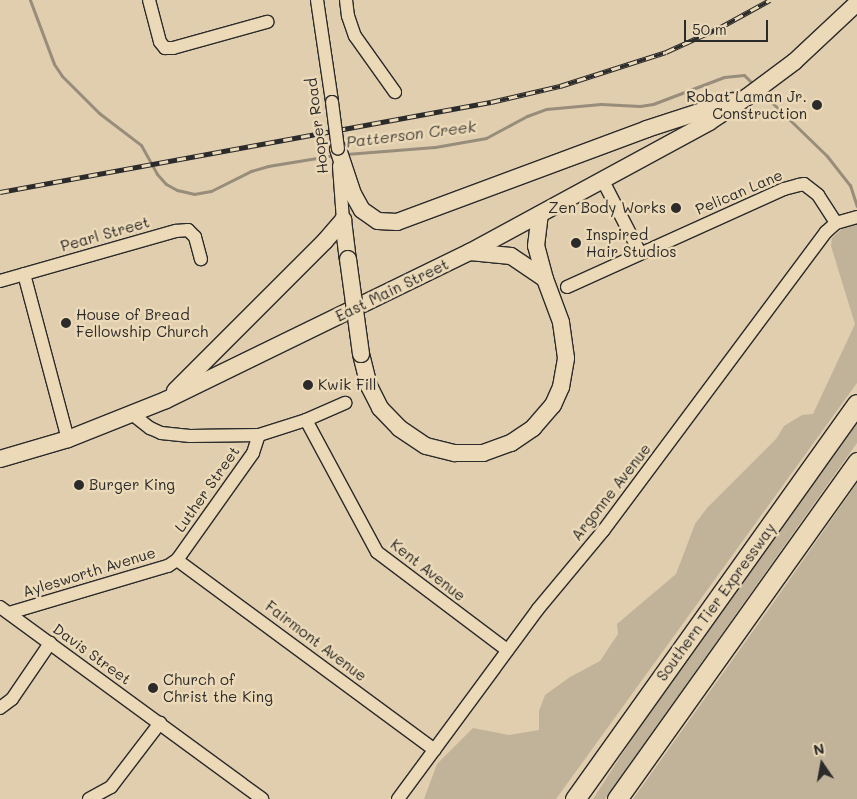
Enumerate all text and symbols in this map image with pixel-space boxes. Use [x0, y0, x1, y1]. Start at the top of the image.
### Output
scale bar [687, 10, 771, 42]
text: 50 m [692, 19, 727, 39]
street label: Hooper Road [302, 77, 332, 175]
place label: Robat Laman Jr. Construction [686, 87, 807, 122]
marker: Robat Laman Jr. Construction [811, 99, 823, 111]
water label: Patterson Creek [345, 117, 477, 151]
street label: Pelican Lane [693, 166, 785, 218]
place label: Zen Body Works [548, 199, 666, 217]
marker: Zen Body Works [670, 202, 682, 214]
street label: Pearl Street [58, 213, 152, 255]
place label: Inspired Hair Studios [586, 225, 676, 260]
marker: Inspired Hair Studios [570, 237, 582, 249]
street label: East Main Street [333, 255, 451, 325]
place label: House of Bread Fellowship Church [76, 305, 208, 340]
marker: House of Bread Fellowship Church [60, 317, 72, 329]
place label: Kwik Fill [318, 376, 377, 394]
marker: Kwik Fill [302, 379, 314, 391]
street label: Argonne Avenue [568, 440, 654, 544]
street label: Luther Street [171, 443, 243, 535]
place label: Burger King [89, 476, 175, 494]
marker: Burger King [73, 479, 85, 491]
street label: Southern Tier Expressway [653, 520, 779, 684]
street label: Kent Avenue [387, 535, 469, 605]
street label: Aylesworth Avenue [20, 543, 158, 601]
street label: Fairmont Avenue [262, 597, 370, 685]
street label: Davis Street [49, 620, 135, 688]
place label: Church of Christ the King [163, 670, 273, 705]
marker: Church of Christ the King [147, 682, 159, 694]
text: N [812, 738, 826, 759]
north arrow [797, 739, 847, 789]

